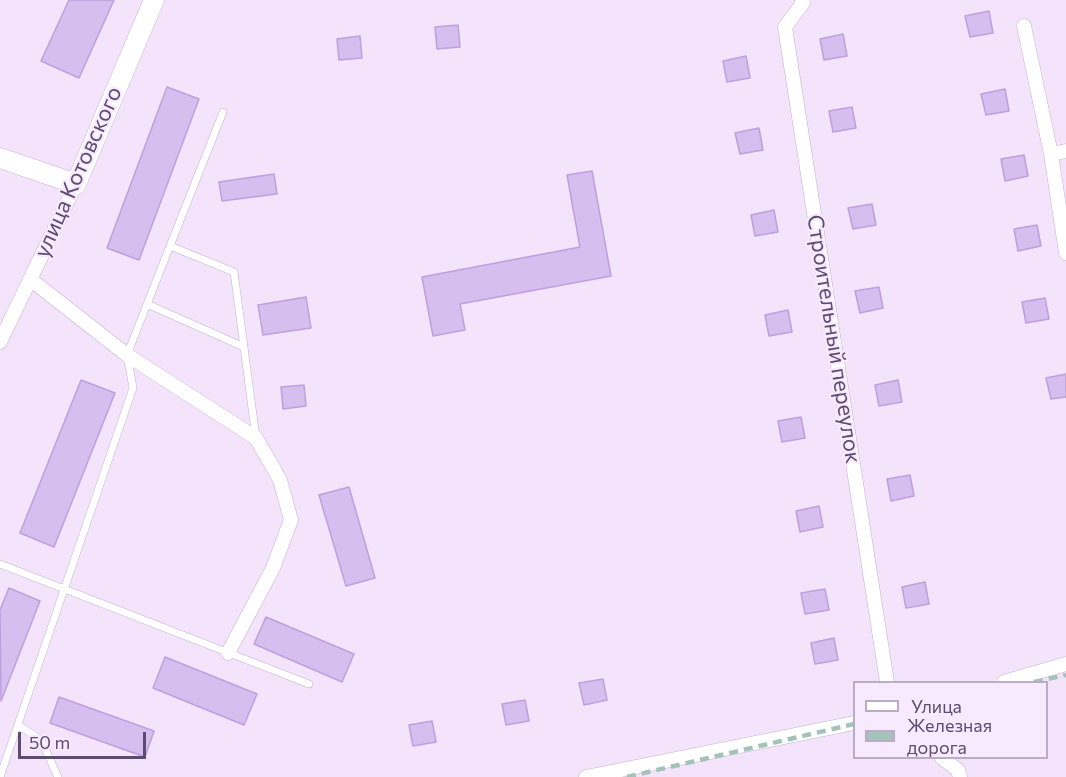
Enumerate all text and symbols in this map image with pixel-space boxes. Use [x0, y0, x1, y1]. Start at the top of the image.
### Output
street label: улица Котовского [28, 82, 128, 262]
street label: Строительный переулок [801, 213, 867, 465]
legend [853, 681, 1048, 759]
text: Улица [911, 695, 962, 717]
text: Железная дорога [907, 714, 992, 758]
scale bar [21, 720, 148, 758]
text: 50 m [29, 731, 70, 753]

